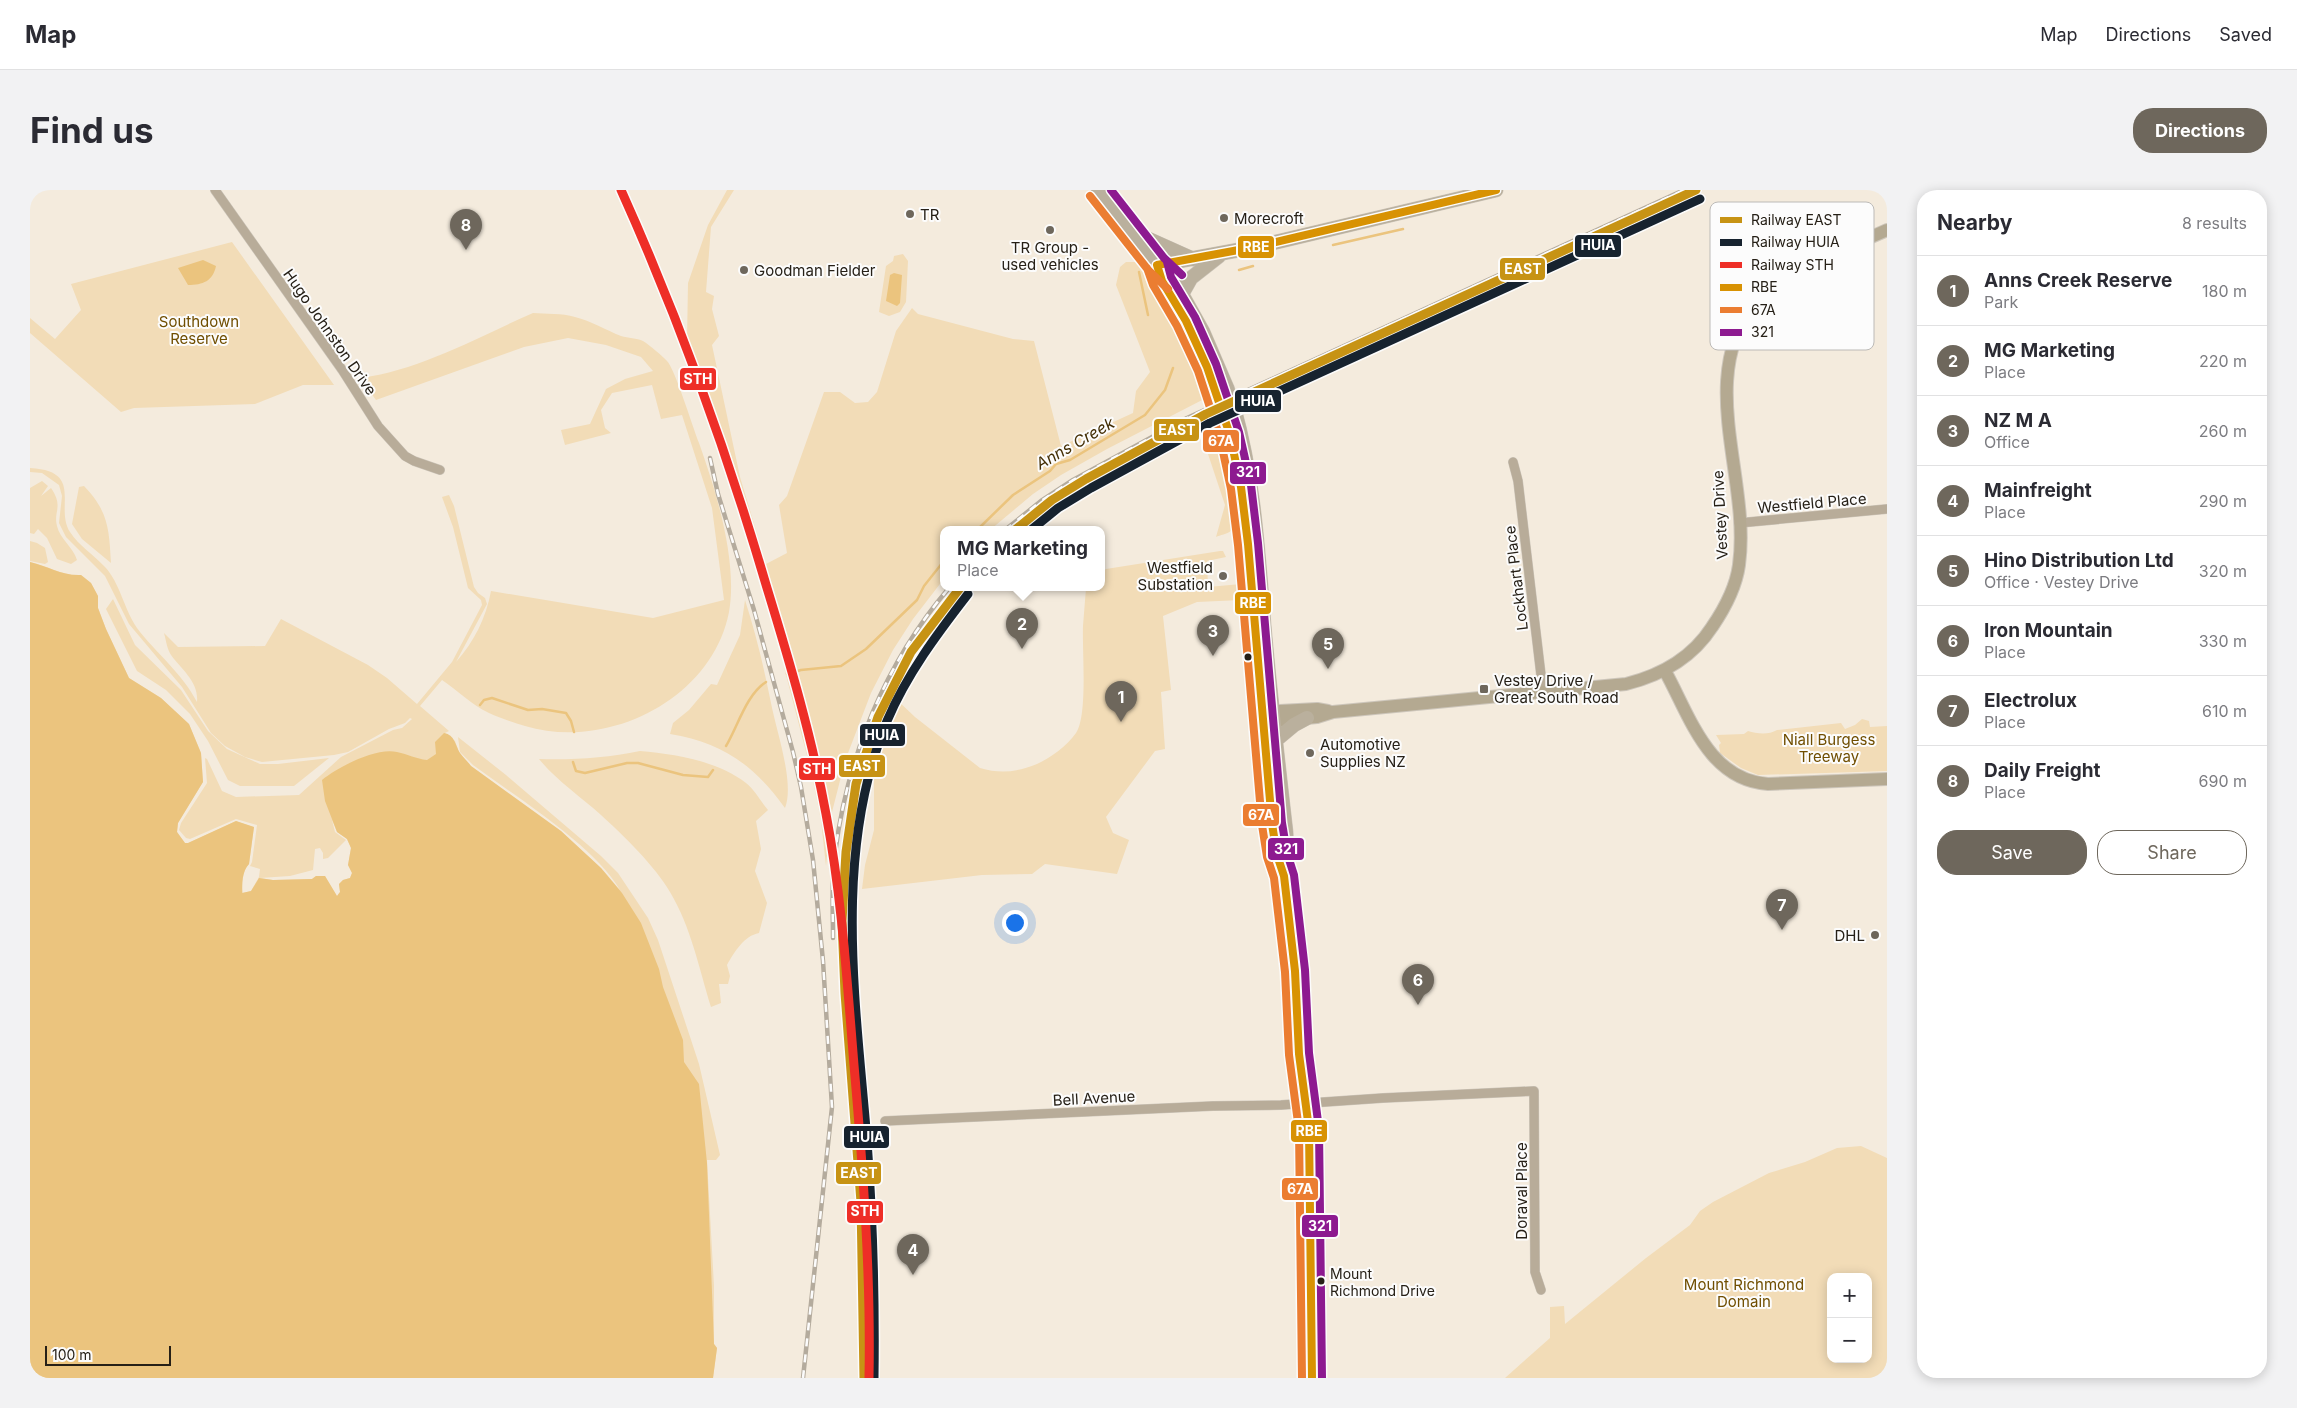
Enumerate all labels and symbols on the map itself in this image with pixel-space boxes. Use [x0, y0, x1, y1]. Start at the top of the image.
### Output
legend [1710, 202, 1874, 350]
place label: TR [920, 205, 940, 224]
marker: TR [904, 208, 916, 220]
pin: 8 [450, 209, 482, 250]
place label: Morecroft [1234, 209, 1304, 228]
text: Railway EAST [1751, 211, 1842, 228]
marker: Morecroft [1218, 212, 1230, 224]
marker: TR Group - used vehicles [1044, 224, 1056, 236]
text: Railway HUIA [1751, 233, 1840, 250]
line badge: HUIA [1574, 234, 1622, 258]
line badge: RBE [1237, 235, 1275, 259]
text: HUIA [1580, 236, 1616, 253]
place label: TR Group - used vehicles [1001, 238, 1099, 274]
text: RBE [1243, 238, 1269, 255]
text: Railway STH [1751, 256, 1834, 273]
line badge: EAST [1499, 257, 1546, 281]
text: EAST [1504, 260, 1542, 277]
place label: Goodman Fielder [754, 261, 876, 280]
marker: Goodman Fielder [738, 264, 750, 276]
street label: Hugo Johnston Drive [279, 265, 381, 399]
text: RBE [1751, 278, 1778, 295]
text: 67A [1751, 301, 1776, 318]
park label: Southdown Reserve [159, 312, 239, 348]
text: 321 [1751, 323, 1774, 340]
line badge: STH [679, 367, 717, 391]
text: STH [684, 370, 712, 387]
line badge: HUIA [1234, 389, 1282, 413]
text: HUIA [1240, 392, 1276, 409]
water label: Anns Creek [1031, 412, 1118, 474]
line badge: EAST [1153, 418, 1200, 442]
text: EAST [1158, 421, 1196, 438]
line badge: 67A [1202, 429, 1240, 453]
text: 67A [1208, 432, 1235, 449]
line badge: 321 [1229, 461, 1267, 485]
text: 321 [1236, 463, 1260, 480]
street label: Vestey Drive [1708, 470, 1732, 560]
street label: Westfield Place [1757, 489, 1867, 517]
street label: Lockhart Place [1500, 524, 1532, 632]
place label: Westfield Substation [1138, 558, 1213, 594]
marker: Westfield Substation [1217, 570, 1229, 582]
line badge: RBE [1234, 591, 1272, 615]
text: RBE [1240, 594, 1266, 611]
pin: 2 [1006, 608, 1038, 649]
pin: 3 [1197, 615, 1229, 656]
pin: 5 [1312, 628, 1344, 669]
unlabelled marker [1243, 652, 1253, 662]
place label: Vestey Drive / Great South Road [1494, 671, 1619, 707]
pin: 1 [1105, 681, 1137, 722]
marker: Vestey Drive / Great South Road [1478, 683, 1490, 695]
line badge: HUIA [859, 723, 906, 747]
text: HUIA [864, 726, 900, 743]
park label: Niall Burgess Treeway [1783, 730, 1875, 766]
place label: Automotive Supplies NZ [1320, 735, 1406, 771]
marker: Automotive Supplies NZ [1304, 747, 1316, 759]
line badge: EAST [838, 754, 886, 778]
line badge: STH [798, 757, 836, 781]
text: EAST [843, 757, 881, 774]
text: STH [803, 760, 831, 777]
line badge: 67A [1242, 803, 1280, 827]
text: 67A [1248, 806, 1275, 823]
line badge: 321 [1267, 837, 1305, 861]
text: 321 [1274, 840, 1298, 857]
pin: 7 [1766, 889, 1798, 930]
your location [1002, 910, 1028, 936]
place label: DHL [1835, 926, 1865, 945]
marker: DHL [1869, 929, 1881, 941]
pin: 6 [1402, 964, 1434, 1005]
street label: Bell Avenue [1052, 1086, 1136, 1110]
line badge: RBE [1290, 1119, 1328, 1143]
text: RBE [1296, 1122, 1322, 1139]
line badge: HUIA [843, 1125, 890, 1149]
text: HUIA [849, 1128, 885, 1145]
street label: Doraval Place [1512, 1142, 1531, 1240]
line badge: EAST [835, 1161, 882, 1185]
text: EAST [840, 1164, 878, 1181]
line badge: 67A [1281, 1177, 1319, 1201]
text: 67A [1287, 1180, 1314, 1197]
line badge: STH [846, 1200, 884, 1224]
text: STH [851, 1202, 879, 1219]
line badge: 321 [1301, 1214, 1339, 1238]
text: 321 [1308, 1217, 1332, 1234]
pin: 4 [897, 1234, 929, 1275]
place label: Mount Richmond Drive [1330, 1265, 1435, 1299]
park label: Mount Richmond Domain [1684, 1275, 1804, 1311]
marker: Mount Richmond Drive [1316, 1276, 1326, 1286]
scale bar [45, 1343, 171, 1366]

